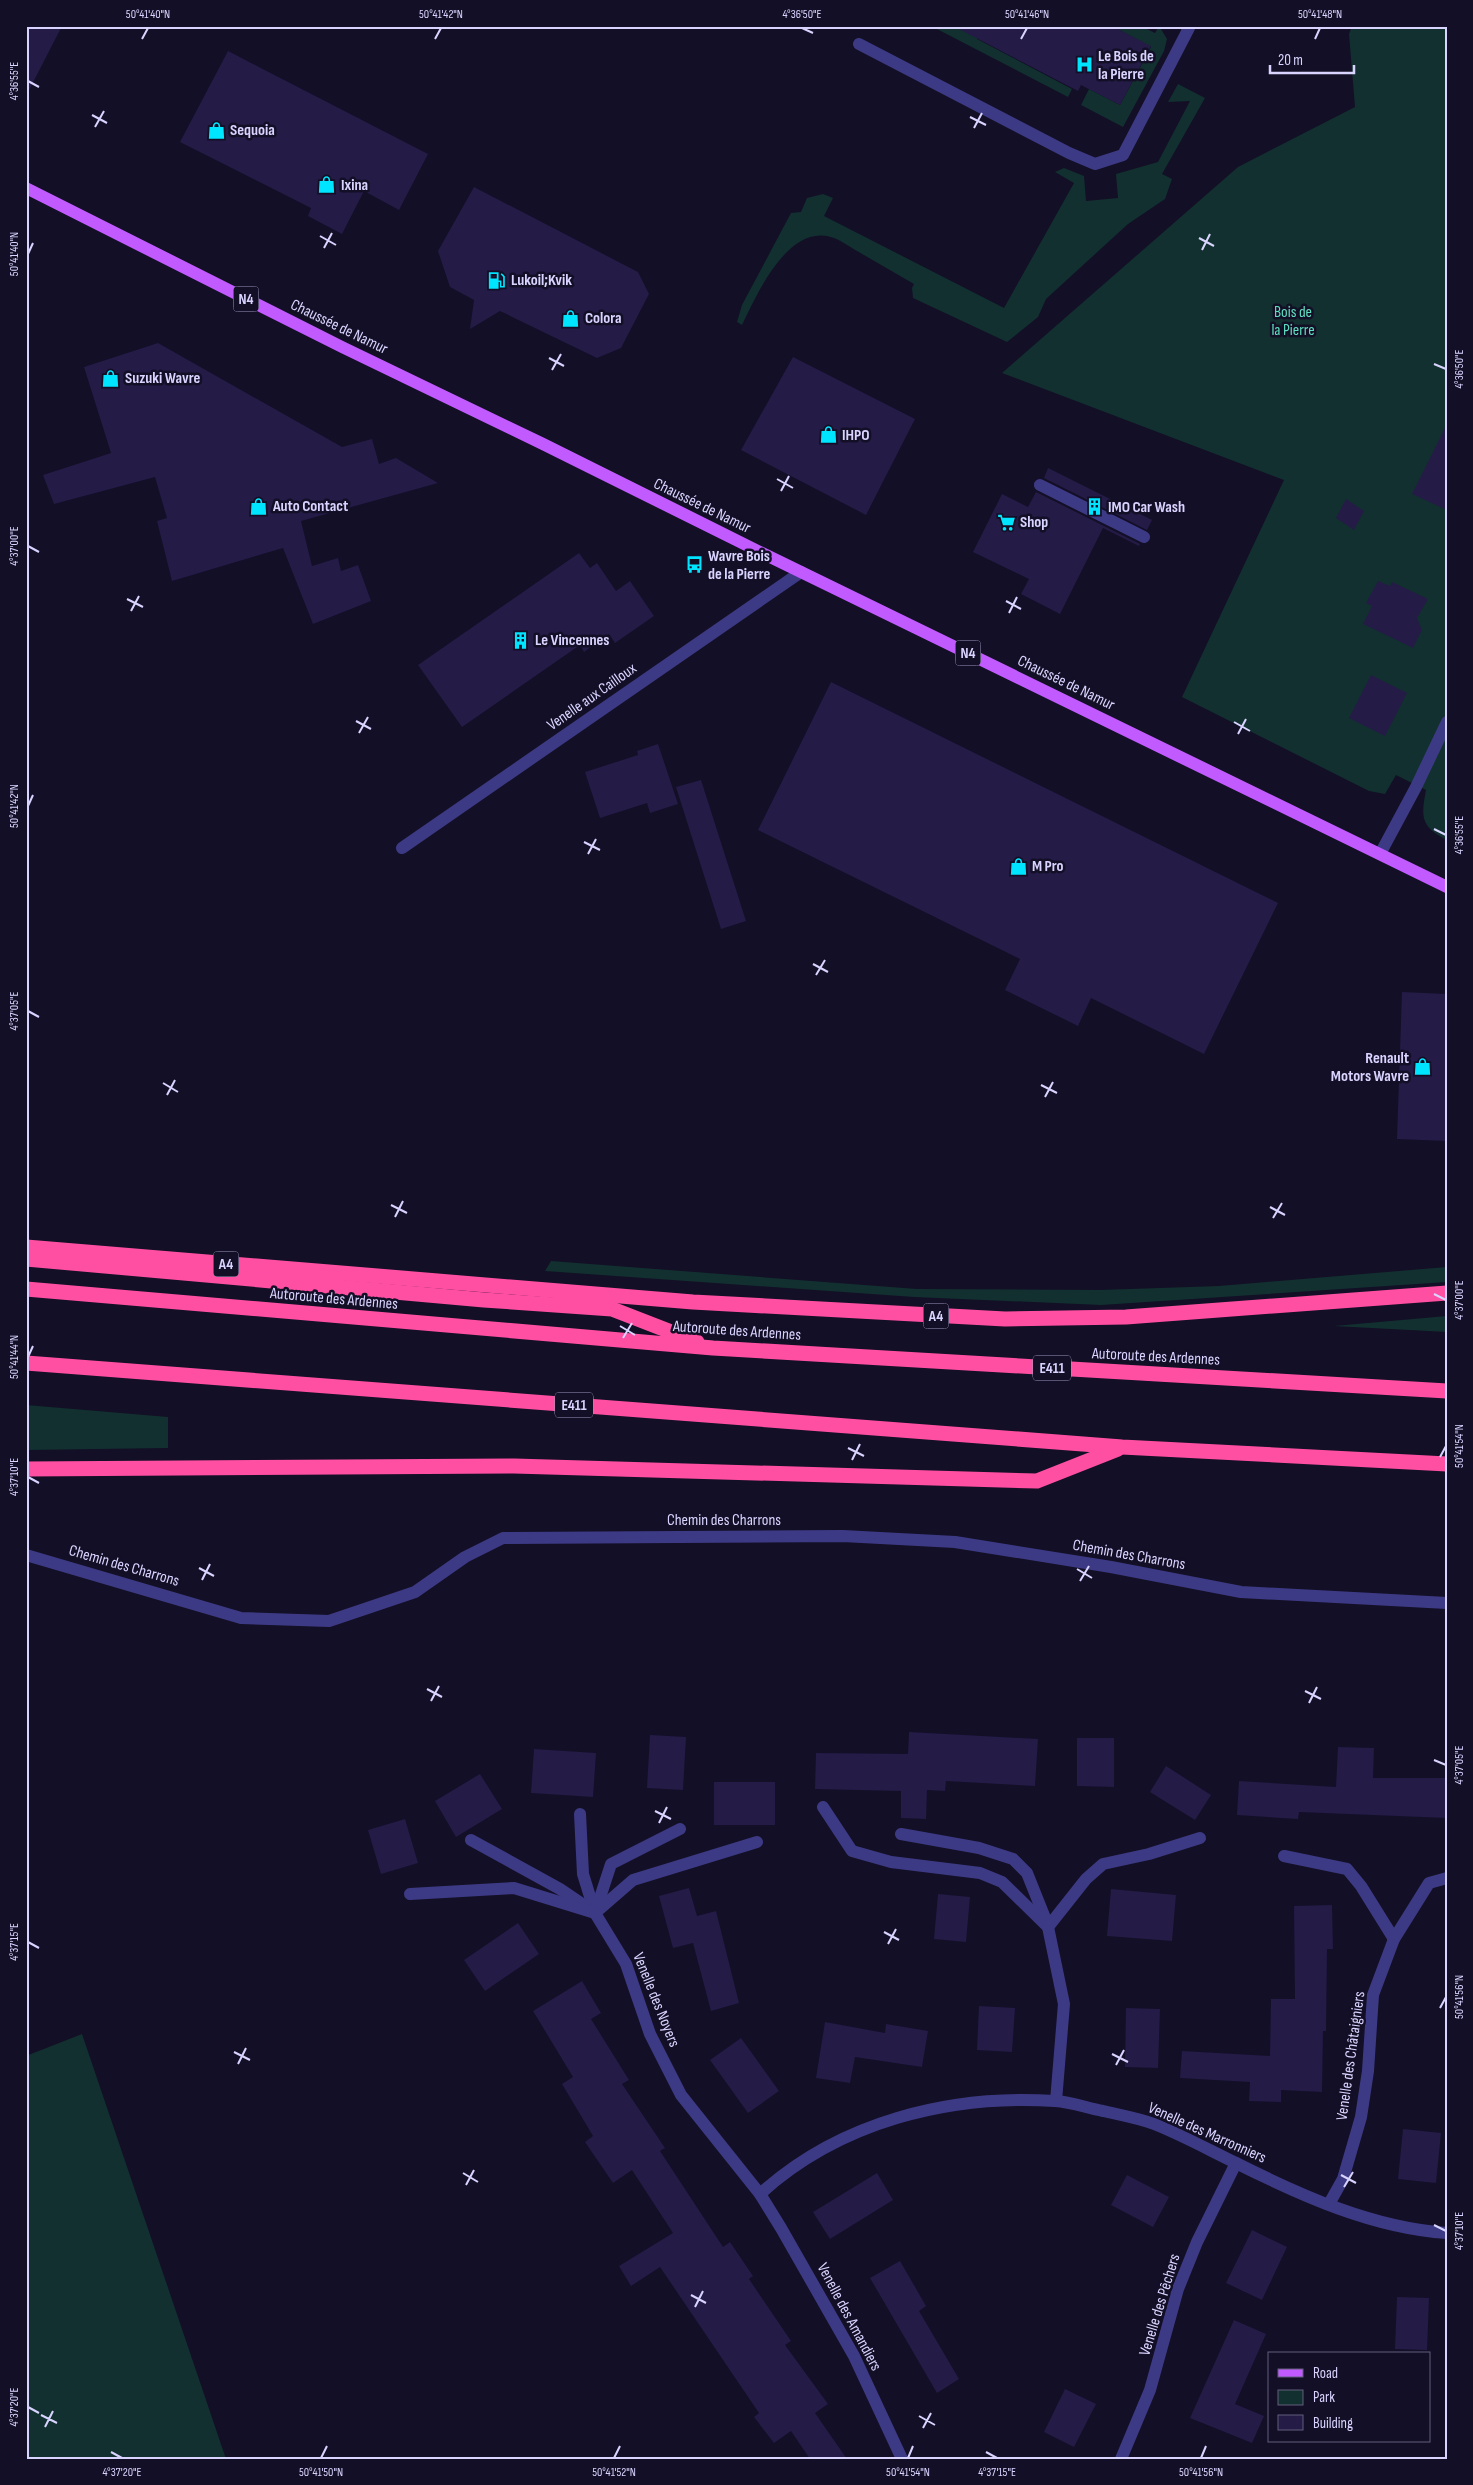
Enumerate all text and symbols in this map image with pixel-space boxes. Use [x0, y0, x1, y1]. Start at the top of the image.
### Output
text: 50°41'40"N [126, 7, 170, 22]
text: 50°41'42"N [419, 7, 463, 22]
text: 4°36'50"E [783, 7, 822, 22]
text: 50°41'46"N [1005, 7, 1049, 22]
text: 50°41'48"N [1298, 7, 1342, 22]
scale bar [1270, 42, 1354, 74]
place label: Le Bois de la Pierre [1098, 47, 1154, 84]
text: 20 m [1278, 51, 1303, 70]
hospital icon: Le Bois de la Pierre [1074, 55, 1094, 75]
text: 4°36'55"E [7, 62, 22, 100]
shop icon: Sequoia [206, 120, 226, 140]
place label: Sequoia [230, 121, 275, 140]
shop icon: Ixina [317, 175, 337, 195]
place label: Ixina [341, 176, 368, 195]
text: 50°41'40"N [7, 232, 22, 276]
fuel station icon: Lukoil;Kvik [487, 270, 507, 290]
place label: Lukoil;Kvik [511, 271, 572, 290]
road number: N4 [234, 286, 258, 312]
street label: Chaussée de Namur [287, 295, 391, 359]
park label: Bois de la Pierre [1271, 303, 1315, 340]
shop icon: Colora [561, 308, 581, 328]
place label: Colora [585, 309, 622, 328]
text: 4°36'50"E [1452, 349, 1467, 388]
shop icon: Suzuki Wavre [101, 368, 121, 388]
place label: Suzuki Wavre [125, 369, 200, 388]
shop icon: IHPO [818, 425, 838, 445]
place label: IHPO [842, 426, 870, 445]
street label: Chaussée de Namur [650, 474, 754, 538]
shop icon: Auto Contact [249, 496, 269, 516]
place label: Auto Contact [272, 497, 348, 516]
building icon: IMO Car Wash [1084, 497, 1104, 517]
place label: IMO Car Wash [1108, 498, 1185, 517]
supermarket icon: Shop [996, 512, 1016, 532]
place label: Shop [1020, 513, 1048, 532]
text: 4°37'00"E [7, 526, 22, 566]
place label: Wavre Bois de la Pierre [708, 547, 771, 584]
bus stop icon: Wavre Bois de la Pierre [684, 555, 704, 575]
building icon: Le Vincennes [511, 630, 531, 650]
place label: Le Vincennes [535, 631, 610, 650]
road number: N4 [956, 640, 980, 666]
street label: Chaussée de Namur [1014, 651, 1118, 715]
street label: Venelle aux Cailloux [544, 659, 640, 735]
text: 50°41'42"N [7, 784, 22, 828]
text: 4°36'55"E [1452, 816, 1467, 854]
shop icon: M Pro [1008, 856, 1028, 876]
place label: M Pro [1032, 857, 1064, 876]
text: 4°37'05"E [7, 992, 22, 1030]
place label: Renault Motors Wavre [1331, 1049, 1409, 1086]
shop icon: Renault Motors Wavre [1413, 1057, 1433, 1077]
road number: A4 [214, 1252, 238, 1276]
text: 4°37'00"E [1452, 1280, 1467, 1320]
street label: Autoroute des Ardennes [268, 1284, 399, 1314]
road number: A4 [924, 1304, 948, 1328]
street label: Autoroute des Ardennes [671, 1317, 802, 1345]
text: 50°41'44"N [7, 1335, 22, 1379]
street label: Autoroute des Ardennes [1090, 1344, 1221, 1370]
road number: E411 [1033, 1356, 1071, 1380]
road number: E411 [555, 1392, 593, 1418]
text: 50°41'54"N [1452, 1424, 1467, 1468]
text: 4°37'10"E [7, 1458, 22, 1496]
street label: Chemin des Charrons [667, 1511, 781, 1530]
street label: Chemin des Charrons [1071, 1536, 1187, 1574]
street label: Chemin des Charrons [67, 1541, 182, 1591]
text: 4°37'05"E [1452, 1746, 1467, 1784]
text: 4°37'15"E [7, 1923, 22, 1961]
street label: Venelle des Noyers [628, 1950, 684, 2050]
text: 50°41'56"N [1452, 1975, 1467, 2019]
street label: Venelle des Châtaigniers [1333, 1990, 1370, 2122]
street label: Venelle des Marronniers [1145, 2098, 1269, 2168]
text: 4°37'10"E [1452, 2212, 1467, 2250]
street label: Venelle des Pêchers [1135, 2251, 1185, 2358]
street label: Venelle des Amandiers [813, 2260, 886, 2374]
legend [1268, 2352, 1430, 2442]
text: Road [1313, 2364, 1338, 2383]
text: 4°37'20"E [7, 2387, 22, 2426]
text: Park [1313, 2388, 1335, 2407]
text: Building [1313, 2414, 1353, 2433]
text: 4°37'20"E [103, 2465, 142, 2480]
text: 50°41'50"N [299, 2465, 343, 2480]
text: 50°41'52"N [592, 2465, 636, 2480]
text: 50°41'54"N [886, 2465, 930, 2480]
text: 4°37'15"E [978, 2465, 1016, 2480]
text: 50°41'56"N [1179, 2465, 1223, 2480]

